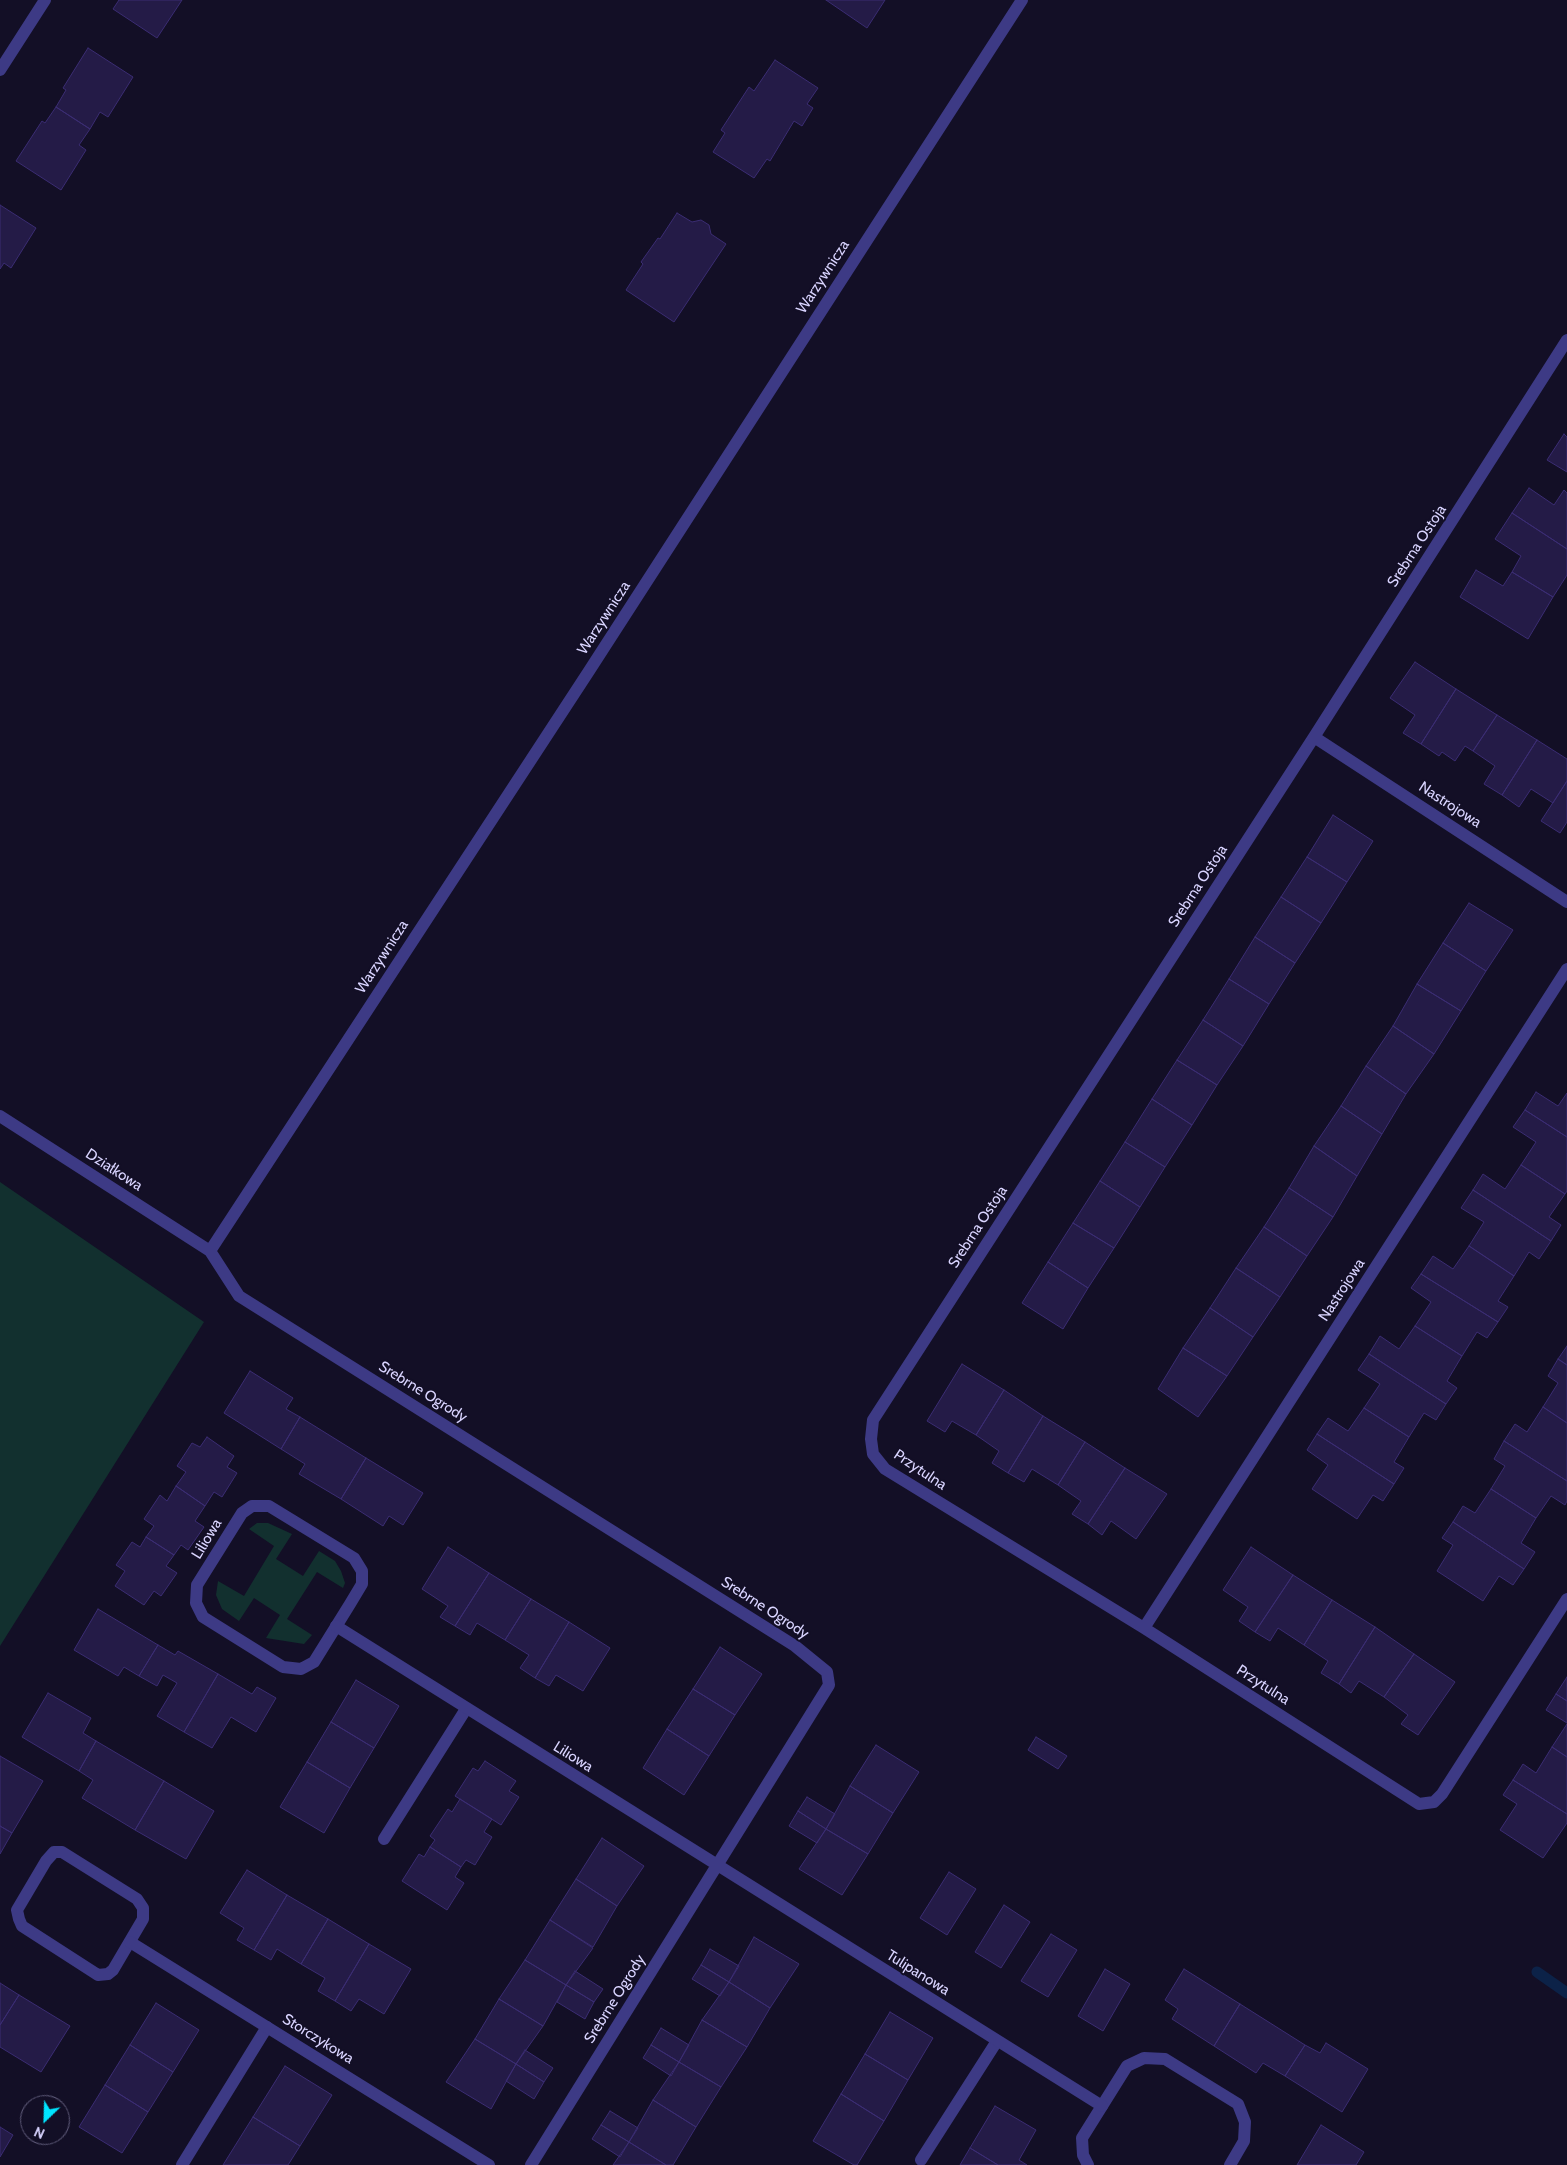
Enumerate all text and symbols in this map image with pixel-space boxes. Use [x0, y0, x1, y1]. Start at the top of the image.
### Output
street label: Warzywnicza [793, 237, 853, 317]
street label: Srebrna Ostoja [1384, 502, 1450, 590]
street label: Warzywnicza [574, 578, 634, 658]
street label: Nastrojowa [1415, 778, 1485, 832]
street label: Srebrna Ostoja [1165, 842, 1231, 930]
street label: Warzywnicza [352, 917, 412, 997]
street label: Działkowa [82, 1145, 146, 1195]
street label: Srebrna Ostoja [945, 1183, 1011, 1271]
street label: Nastrojowa [1315, 1255, 1369, 1325]
street label: Srebrne Ogrody [375, 1358, 471, 1426]
street label: Przytulna [890, 1446, 950, 1494]
street label: Liliowa [188, 1516, 226, 1562]
street label: Srebrne Ogrody [718, 1573, 812, 1643]
street label: Przytulna [1233, 1661, 1293, 1709]
street label: Liliowa [550, 1738, 596, 1776]
street label: Tulipanowa [883, 1946, 953, 2000]
street label: Srebrne Ogrody [581, 1951, 649, 2047]
street label: Storczykowa [279, 2010, 357, 2068]
north arrow [20, 2095, 70, 2145]
text: N [31, 2123, 47, 2143]

